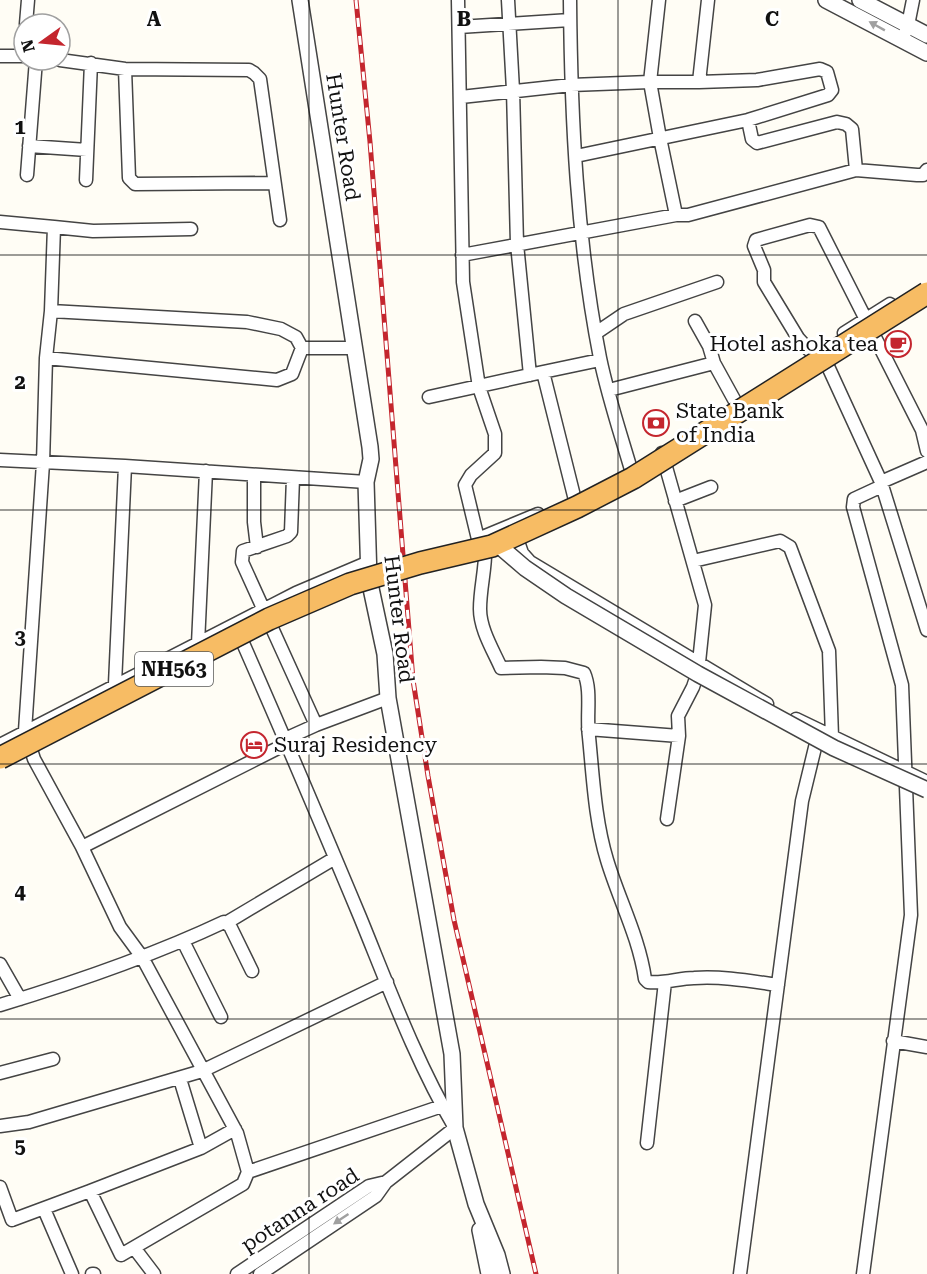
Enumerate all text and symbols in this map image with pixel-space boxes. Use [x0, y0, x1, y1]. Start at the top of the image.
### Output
text: A [147, 7, 162, 31]
text: B [457, 7, 471, 31]
text: C [765, 7, 779, 31]
north arrow [12, 12, 72, 72]
one-way arrow [868, 21, 885, 31]
text: N [17, 37, 39, 54]
street label: Hunter Road [321, 72, 365, 203]
text: 1 [14, 115, 26, 139]
cafe icon: Hotel ashoka tea [883, 329, 913, 359]
place label: Hotel ashoka tea [710, 332, 879, 356]
text: 2 [14, 370, 26, 394]
place label: State Bank of India [676, 399, 784, 447]
bank icon: State Bank of India [641, 408, 671, 438]
street label: Hunter Road [379, 554, 419, 685]
text: 3 [14, 625, 26, 649]
road number: NH563 [135, 652, 213, 686]
hotel icon: Suraj Residency [239, 730, 269, 760]
place label: Suraj Residency [274, 733, 437, 757]
text: 4 [14, 880, 26, 904]
text: 5 [14, 1134, 26, 1158]
street label: potanna road [237, 1163, 364, 1257]
one-way arrow [333, 1213, 349, 1224]

